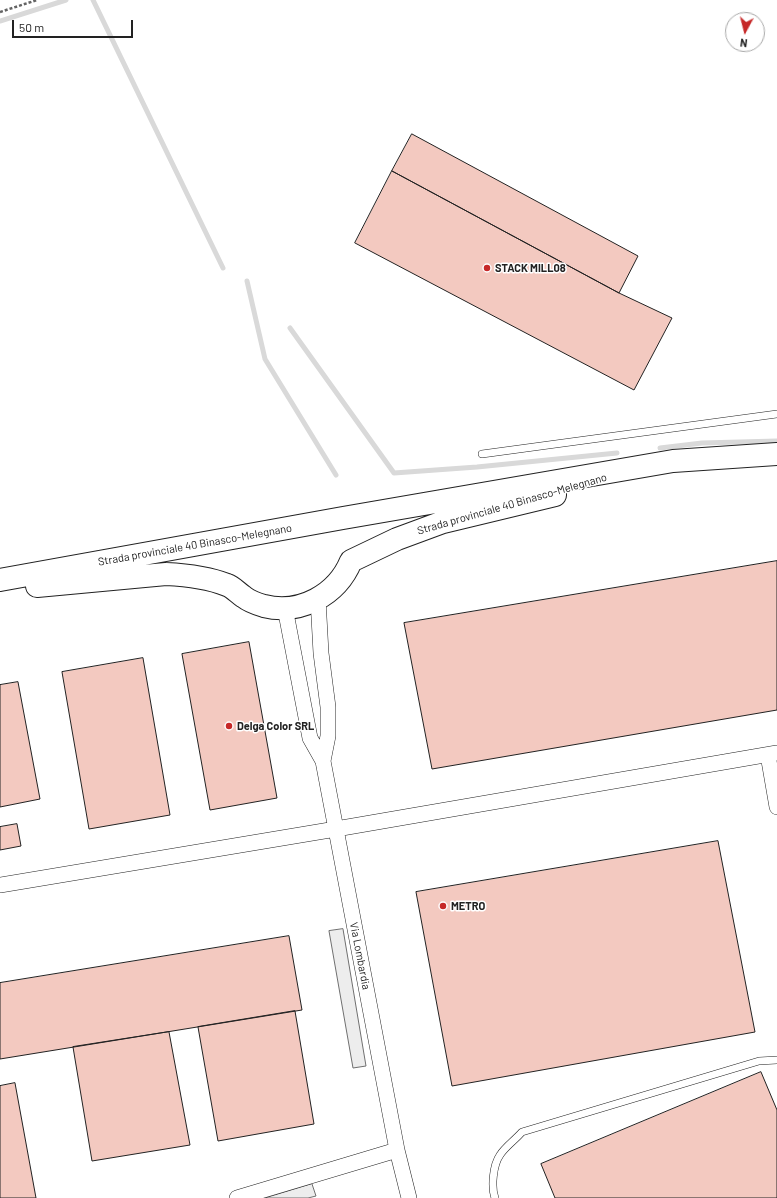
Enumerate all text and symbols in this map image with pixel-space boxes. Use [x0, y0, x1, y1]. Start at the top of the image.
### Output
scale bar [14, 12, 135, 38]
north arrow [725, 12, 765, 52]
text: 50 m [19, 20, 44, 34]
text: N [739, 37, 748, 50]
place label: STACK MILL08 [495, 261, 566, 275]
marker: STACK MILL08 [482, 263, 492, 273]
street label: Strada provinciale 40 Binasco-Melegnano [416, 471, 608, 537]
street label: Strada provinciale 40 Binasco-Melegnano [97, 521, 293, 569]
place label: Delga Color SRL [237, 719, 314, 733]
marker: Delga Color SRL [224, 721, 234, 731]
place label: METRO [451, 899, 485, 913]
marker: METRO [438, 901, 448, 911]
street label: Via Lombardia [347, 921, 373, 991]

